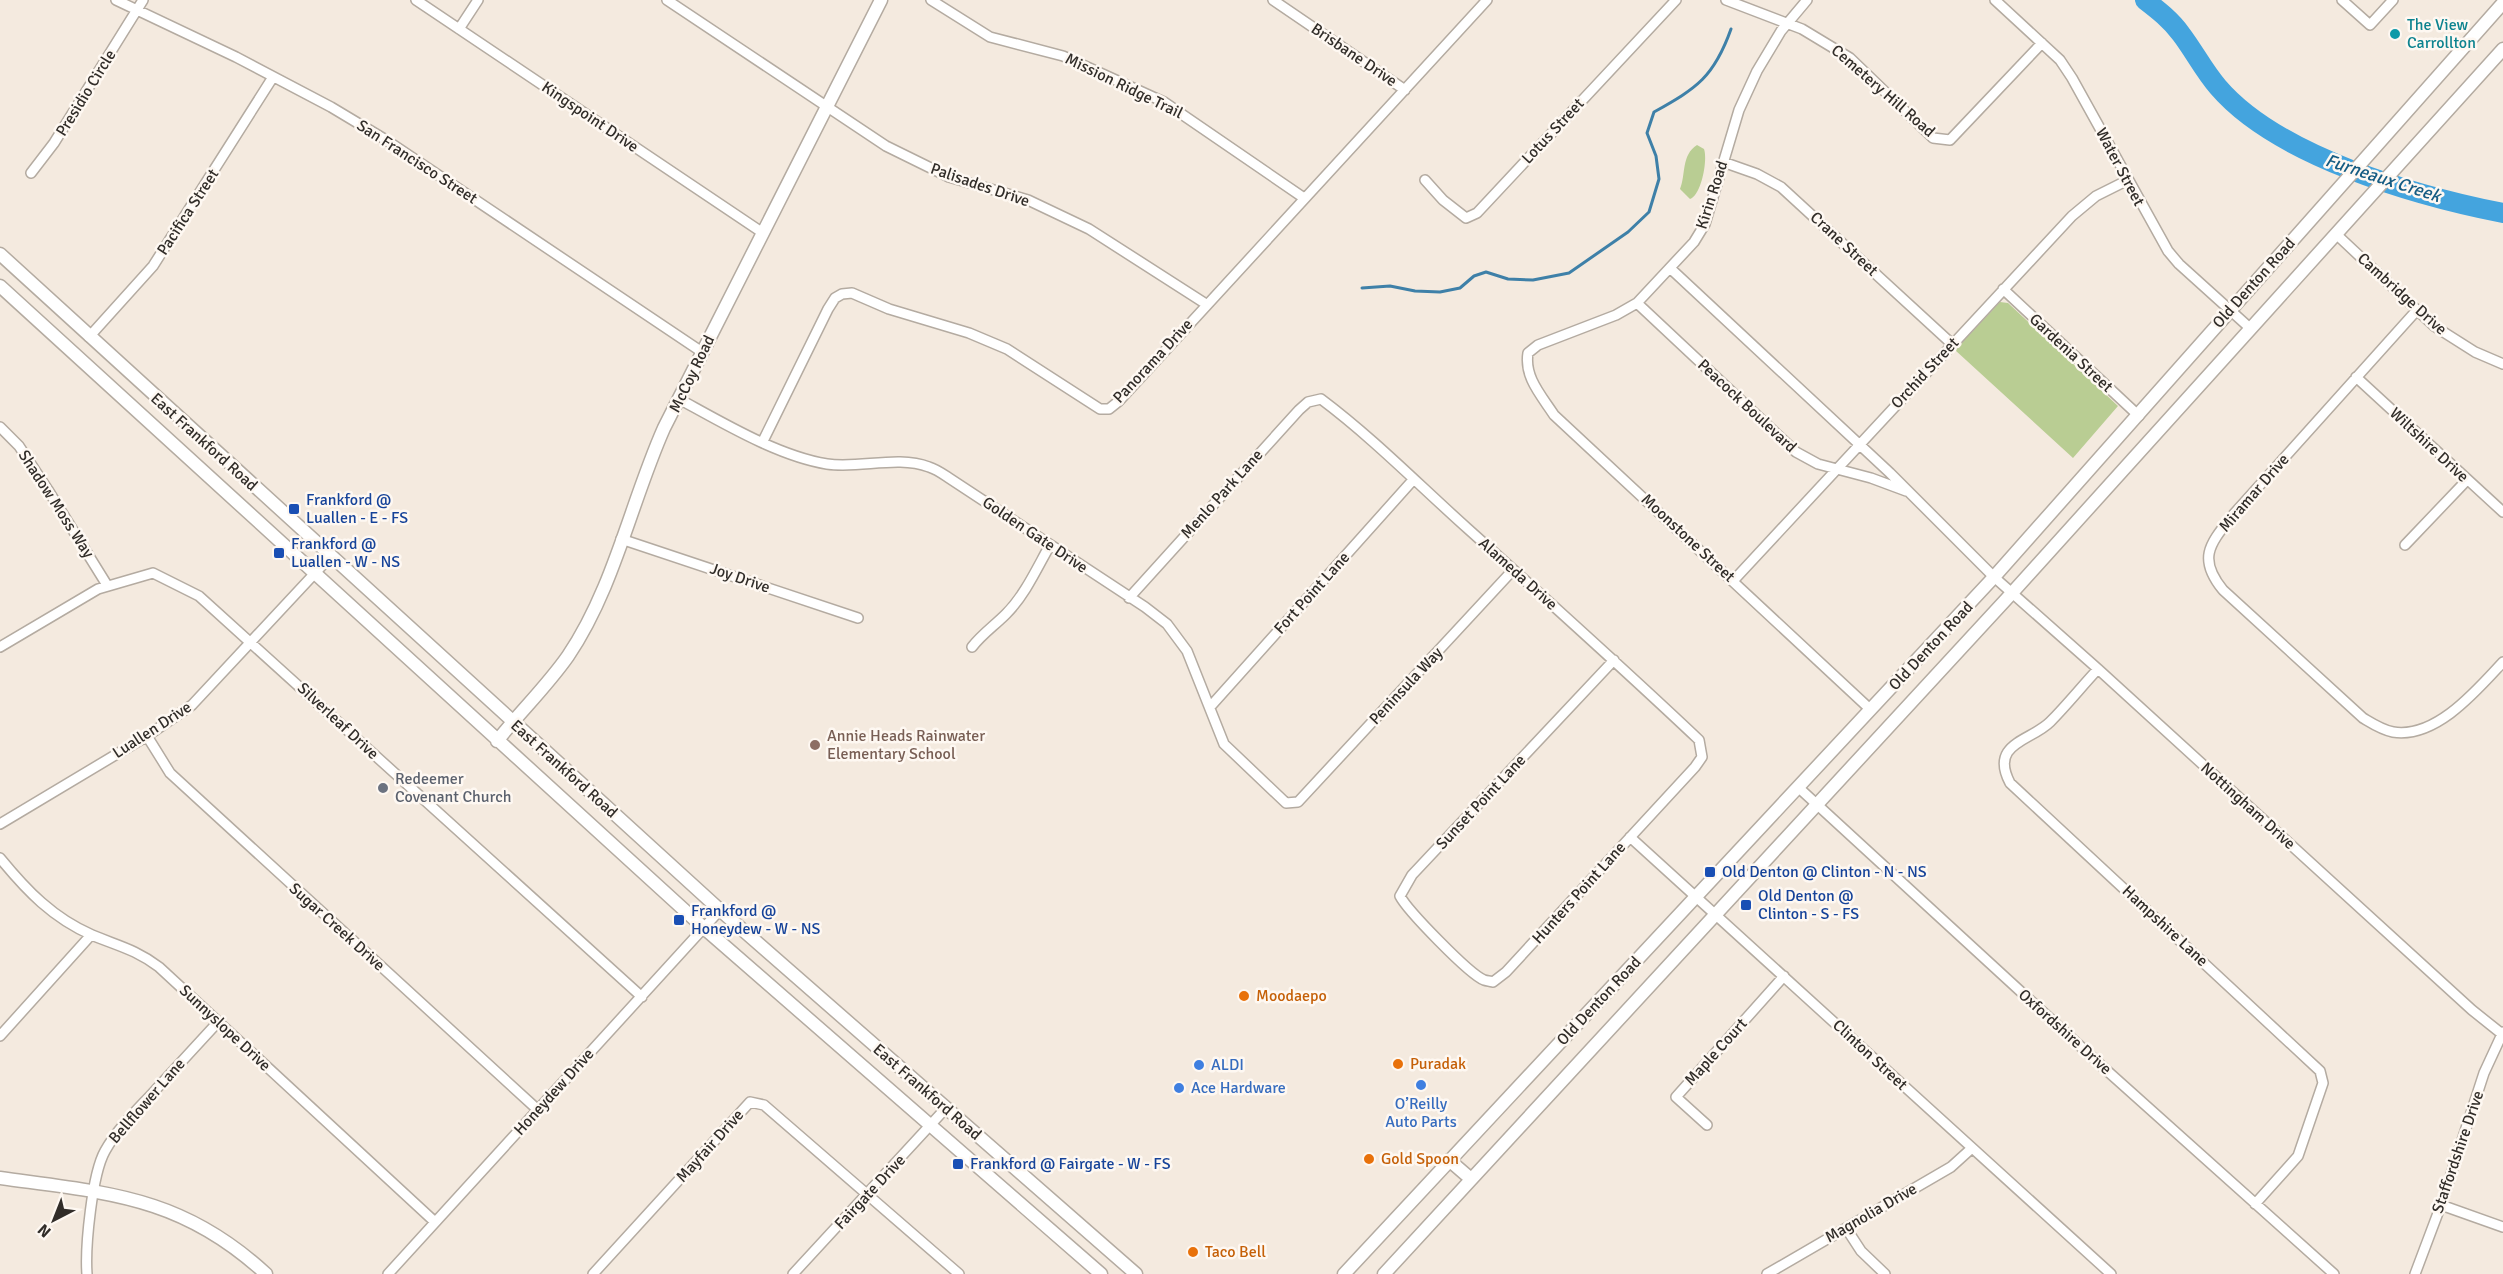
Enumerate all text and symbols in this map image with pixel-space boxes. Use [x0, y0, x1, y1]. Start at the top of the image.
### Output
place label: The View Carrollton [2407, 15, 2476, 53]
street label: Brisbane Drive [1307, 19, 1401, 91]
marker: The View Carrollton [2388, 27, 2402, 41]
street label: Cemetery Hill Road [1827, 40, 1939, 142]
street label: Presidio Circle [52, 46, 120, 140]
street label: Mission Ridge Trail [1062, 49, 1186, 123]
street label: Kingspoint Drive [538, 77, 642, 157]
street label: Lotus Street [1517, 94, 1589, 168]
street label: San Francisco Street [353, 116, 481, 209]
street label: Water Street [2091, 125, 2149, 210]
water label: Furneaux Creek [2323, 149, 2445, 208]
street label: Kirin Road [1692, 158, 1732, 232]
street label: Palisades Drive [928, 159, 1032, 211]
street label: Pacifica Street [153, 165, 224, 259]
street label: Crane Street [1806, 208, 1882, 281]
street label: Old Denton Road [2208, 234, 2300, 332]
street label: Cambridge Drive [2353, 249, 2451, 339]
street label: Gardenia Street [2025, 309, 2117, 397]
street label: Panorama Drive [1109, 315, 1197, 407]
street label: McCoy Road [665, 332, 719, 416]
street label: Orchid Street [1887, 333, 1963, 413]
street label: Peacock Boulevard [1693, 355, 1801, 457]
street label: East Frankford Road [146, 389, 262, 495]
street label: Wiltshire Drive [2385, 403, 2473, 487]
street label: Menlo Park Lane [1177, 445, 1267, 543]
street label: Shadow Moss Way [14, 446, 99, 562]
street label: Miramar Drive [2215, 450, 2293, 536]
street label: Moonstone Street [1637, 489, 1739, 587]
place label: Frankford @ Luallen - E - FS [306, 490, 408, 528]
street label: Golden Gate Drive [978, 492, 1092, 578]
marker: Frankford @ Luallen - E - FS [287, 502, 301, 516]
street label: Alameda Drive [1474, 533, 1562, 615]
place label: Frankford @ Luallen - W - NS [291, 534, 400, 572]
marker: Frankford @ Luallen - W - NS [272, 546, 286, 560]
street label: Fort Point Lane [1270, 548, 1354, 638]
street label: Joy Drive [707, 558, 773, 598]
street label: Old Denton Road [1885, 597, 1977, 695]
street label: Peninsula Way [1365, 643, 1447, 729]
street label: Silverleaf Drive [293, 678, 383, 764]
street label: Luallen Drive [109, 697, 195, 763]
street label: East Frankford Road [506, 716, 622, 822]
place label: Annie Heads Rainwater Elementary School [827, 726, 985, 764]
marker: Annie Heads Rainwater Elementary School [808, 738, 822, 752]
street label: Sunset Point Lane [1432, 750, 1530, 854]
street label: Nottingham Drive [2196, 758, 2300, 854]
place label: Redeemer Covenant Church [395, 769, 511, 807]
marker: Redeemer Covenant Church [376, 781, 390, 795]
street label: Hunters Point Lane [1528, 838, 1630, 948]
place label: Old Denton @ Clinton - N - NS [1722, 862, 1927, 882]
marker: Old Denton @ Clinton - N - NS [1703, 865, 1717, 879]
street label: Sugar Creek Drive [285, 879, 389, 975]
street label: Hampshire Lane [2118, 881, 2212, 971]
place label: Old Denton @ Clinton - S - FS [1758, 886, 1859, 924]
marker: Old Denton @ Clinton - S - FS [1739, 898, 1753, 912]
place label: Frankford @ Honeydew - W - NS [691, 901, 821, 939]
marker: Frankford @ Honeydew - W - NS [672, 913, 686, 927]
street label: Old Denton Road [1553, 952, 1645, 1050]
street label: Sunnyslope Drive [175, 980, 275, 1076]
street label: Oxfordshire Drive [2014, 985, 2116, 1079]
place label: Moodaepo [1256, 986, 1327, 1006]
marker: Moodaepo [1237, 989, 1251, 1003]
street label: Maple Court [1680, 1014, 1752, 1090]
street label: Clinton Street [1828, 1015, 1912, 1095]
street label: East Frankford Road [869, 1039, 985, 1145]
street label: Honeydew Drive [510, 1044, 598, 1140]
street label: Bellflower Lane [105, 1054, 189, 1148]
place label: Puradak [1410, 1054, 1466, 1074]
place label: ALDI [1211, 1055, 1244, 1075]
marker: Puradak [1391, 1057, 1405, 1071]
marker: ALDI [1192, 1058, 1206, 1072]
place label: Ace Hardware [1191, 1078, 1286, 1098]
marker: O’Reilly Auto Parts [1414, 1078, 1428, 1092]
marker: Ace Hardware [1172, 1081, 1186, 1095]
street label: Staffordshire Drive [2428, 1088, 2488, 1216]
place label: O’Reilly Auto Parts [1385, 1094, 1457, 1132]
street label: Mayfair Drive [672, 1105, 748, 1187]
place label: Gold Spoon [1381, 1149, 1459, 1169]
street label: Fairgate Drive [830, 1150, 910, 1234]
marker: Gold Spoon [1362, 1152, 1376, 1166]
place label: Frankford @ Fairgate - W - FS [970, 1154, 1171, 1174]
marker: Frankford @ Fairgate - W - FS [951, 1157, 965, 1171]
street label: Magnolia Drive [1821, 1179, 1921, 1247]
north arrow [24, 1190, 84, 1250]
text: N [34, 1219, 55, 1242]
place label: Taco Bell [1205, 1242, 1266, 1262]
marker: Taco Bell [1186, 1245, 1200, 1259]

